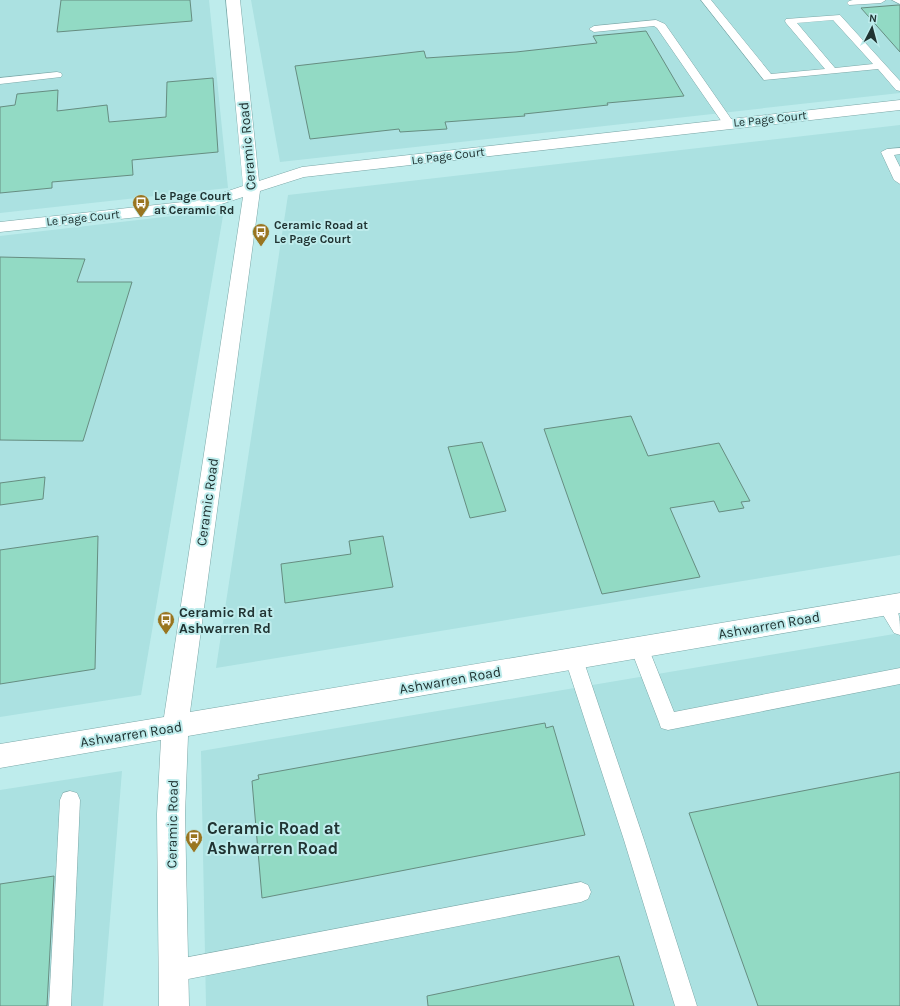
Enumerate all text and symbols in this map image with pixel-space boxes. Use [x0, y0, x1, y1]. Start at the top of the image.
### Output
north arrow [852, 8, 892, 48]
text: N [868, 12, 878, 25]
street label: Ceramic Road [235, 101, 260, 191]
street label: Le Page Court [733, 108, 808, 130]
street label: Le Page Court [411, 145, 486, 167]
place label: Le Page Court at Ceramic Rd [154, 189, 234, 217]
bus stop icon: Le Page Court at Ceramic Rd [131, 193, 151, 218]
street label: Le Page Court [46, 207, 121, 229]
place label: Ceramic Road at Le Page Court [274, 218, 368, 246]
bus stop icon: Ceramic Road at Le Page Court [251, 222, 271, 247]
street label: Ceramic Road [193, 457, 222, 547]
place label: Ceramic Rd at Ashwarren Rd [179, 604, 273, 637]
street label: Ashwarren Road [717, 608, 821, 643]
bus stop icon: Ceramic Rd at Ashwarren Rd [156, 610, 176, 635]
street label: Ashwarren Road [398, 663, 502, 698]
street label: Ashwarren Road [79, 718, 183, 751]
street label: Ceramic Road [163, 780, 182, 868]
place label: Ceramic Road at Ashwarren Road [207, 818, 341, 858]
bus stop icon: Ceramic Road at Ashwarren Road [184, 828, 204, 853]

